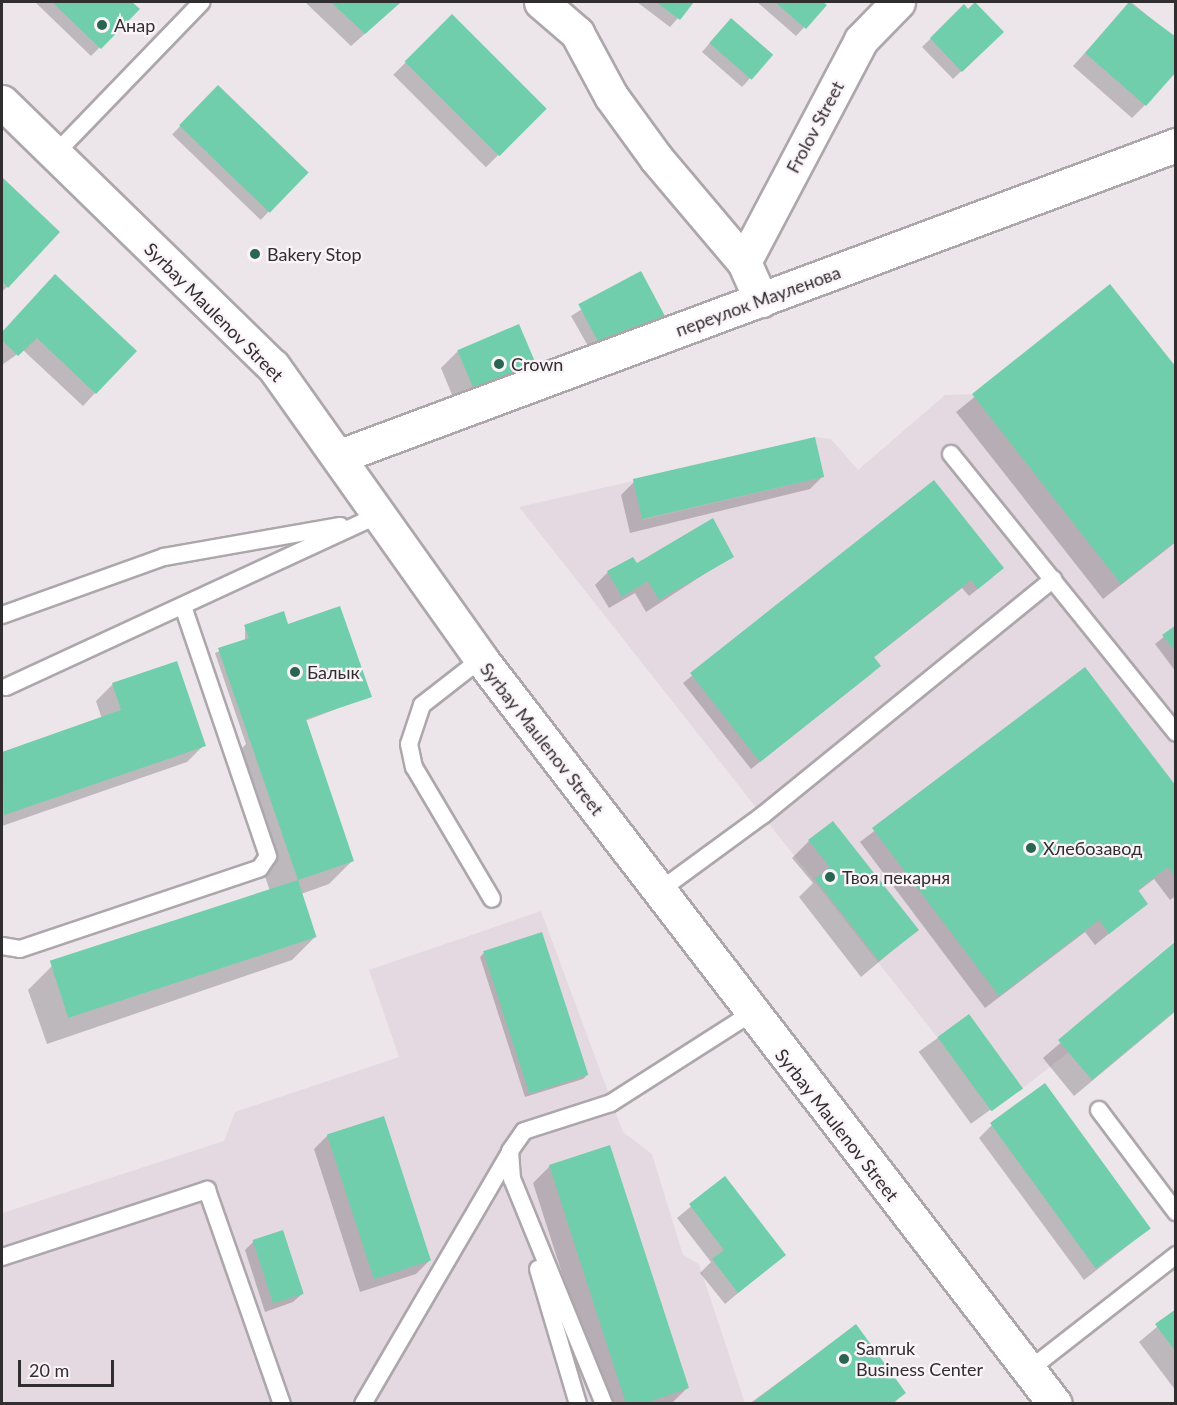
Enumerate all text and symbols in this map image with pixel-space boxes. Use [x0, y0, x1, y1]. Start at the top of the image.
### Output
place label: Анар [114, 14, 155, 36]
marker: Анар [95, 18, 109, 32]
street label: Frolov Street [782, 77, 848, 177]
street label: Syrbay Maulenov Street [140, 238, 288, 386]
place label: Bakery Stop [267, 243, 362, 265]
marker: Bakery Stop [248, 247, 262, 261]
street label: переулок Мауленова [673, 261, 843, 341]
place label: Crown [511, 353, 563, 375]
marker: Crown [492, 357, 506, 371]
street label: Syrbay Maulenov Street [476, 658, 608, 820]
place label: Балык [307, 661, 360, 683]
marker: Балык [288, 665, 302, 679]
place label: Хлебозавод [1043, 837, 1142, 859]
marker: Хлебозавод [1024, 841, 1038, 855]
place label: Твоя пекарня [842, 866, 950, 888]
marker: Твоя пекарня [823, 870, 837, 884]
street label: Syrbay Maulenov Street [771, 1044, 903, 1206]
place label: Samruk Business Center [856, 1338, 983, 1380]
scale bar [21, 1348, 117, 1386]
marker: Samruk Business Center [837, 1352, 851, 1366]
text: 20 m [29, 1359, 69, 1381]

